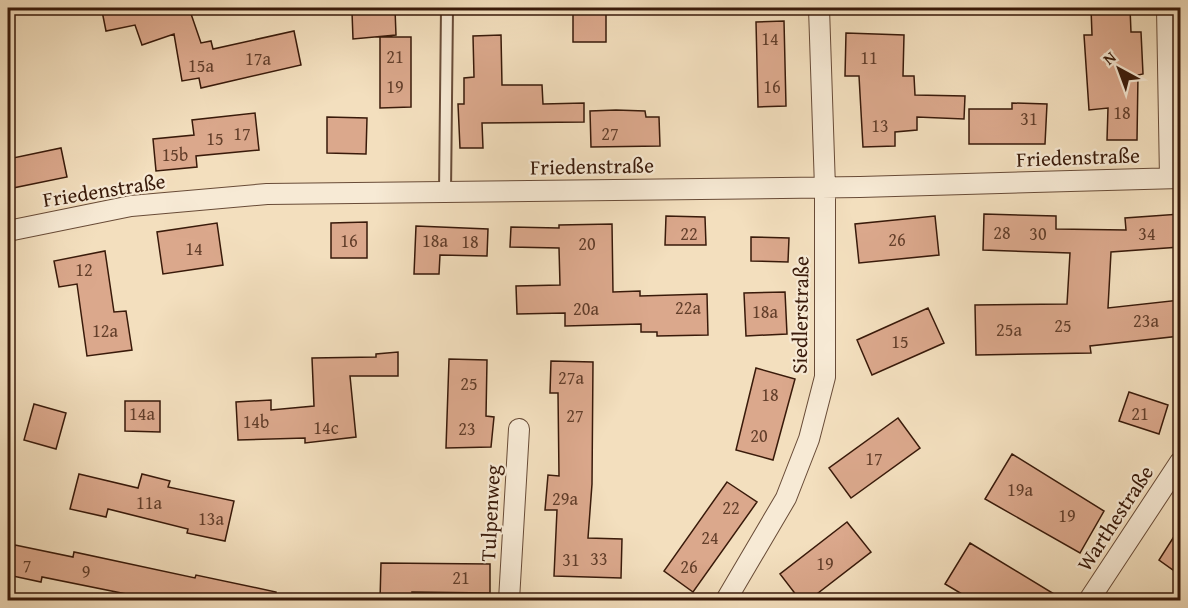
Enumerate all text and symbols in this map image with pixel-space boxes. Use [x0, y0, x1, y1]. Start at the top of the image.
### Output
house number: 14 [761, 25, 779, 52]
north arrow [1089, 39, 1149, 99]
house number: 21 [386, 43, 404, 70]
house number: 11 [860, 44, 878, 71]
house number: 17a [245, 45, 271, 72]
text: N [1097, 45, 1121, 70]
house number: 15a [188, 52, 214, 79]
house number: 19 [386, 73, 404, 100]
house number: 16 [763, 73, 781, 100]
house number: 18 [1113, 99, 1131, 126]
house number: 31 [1020, 105, 1038, 132]
house number: 13 [871, 112, 889, 139]
house number: 17 [233, 120, 251, 147]
house number: 27 [601, 120, 619, 147]
house number: 15 [206, 125, 224, 152]
street label: Friedenstraße [1016, 139, 1141, 175]
house number: 15b [162, 141, 188, 168]
street label: Friedenstraße [530, 149, 654, 183]
street label: Friedenstraße [40, 165, 168, 215]
house number: 28 [993, 219, 1011, 246]
house number: 22 [680, 220, 698, 247]
house number: 30 [1029, 220, 1047, 247]
house number: 34 [1138, 220, 1156, 247]
house number: 26 [888, 226, 906, 253]
house number: 16 [340, 227, 358, 254]
house number: 18a [422, 227, 448, 254]
house number: 18 [461, 228, 479, 255]
house number: 20 [578, 230, 596, 257]
house number: 14 [185, 235, 203, 262]
house number: 12 [75, 256, 93, 283]
street label: Siedlerstraße [783, 256, 817, 374]
house number: 22a [675, 294, 701, 321]
house number: 20a [573, 295, 599, 322]
house number: 18a [752, 298, 778, 325]
house number: 23a [1133, 307, 1159, 334]
house number: 25 [1054, 312, 1072, 339]
house number: 25a [996, 316, 1022, 343]
house number: 12a [92, 317, 118, 344]
house number: 15 [891, 328, 909, 355]
house number: 27a [558, 364, 584, 391]
house number: 25 [460, 370, 478, 397]
house number: 18 [761, 381, 779, 408]
house number: 14a [129, 400, 155, 427]
house number: 21 [1131, 400, 1149, 427]
house number: 27 [566, 402, 584, 429]
house number: 14b [243, 408, 269, 435]
house number: 14c [313, 414, 339, 441]
house number: 23 [458, 415, 476, 442]
house number: 20 [750, 422, 768, 449]
house number: 17 [865, 445, 883, 472]
street label: Warthestraße [1069, 459, 1161, 577]
street label: Tulpenweg [472, 463, 508, 562]
house number: 19a [1007, 476, 1033, 503]
house number: 29a [552, 485, 578, 512]
house number: 11a [136, 489, 162, 516]
house number: 22 [722, 494, 740, 521]
house number: 19 [1058, 502, 1076, 529]
house number: 13a [198, 505, 224, 532]
house number: 24 [701, 524, 719, 551]
house number: 33 [590, 545, 608, 572]
house number: 31 [562, 546, 580, 573]
house number: 19 [816, 550, 834, 577]
house number: 7 [23, 552, 31, 579]
house number: 26 [680, 553, 698, 580]
house number: 9 [82, 558, 90, 585]
house number: 21 [452, 564, 470, 591]

